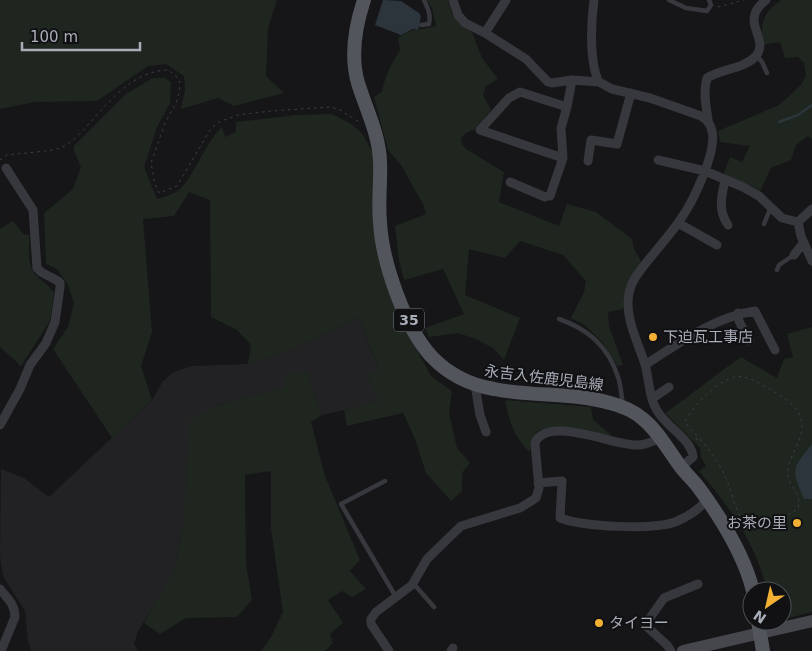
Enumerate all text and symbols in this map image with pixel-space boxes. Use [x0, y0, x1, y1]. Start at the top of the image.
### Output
scale bar [22, 20, 140, 52]
text: 100 m [30, 28, 78, 46]
road number: 35 [394, 308, 424, 332]
place label: 下迫瓦工事店 [663, 328, 753, 346]
marker: 下迫瓦工事店 [647, 331, 659, 343]
street label: 永吉入佐鹿児島線 [483, 362, 605, 394]
place label: お茶の里 [727, 514, 787, 532]
marker: お茶の里 [791, 517, 803, 529]
north arrow [742, 581, 792, 631]
text: N [750, 607, 769, 627]
place label: タイヨー [609, 614, 669, 632]
marker: タイヨー [593, 617, 605, 629]

